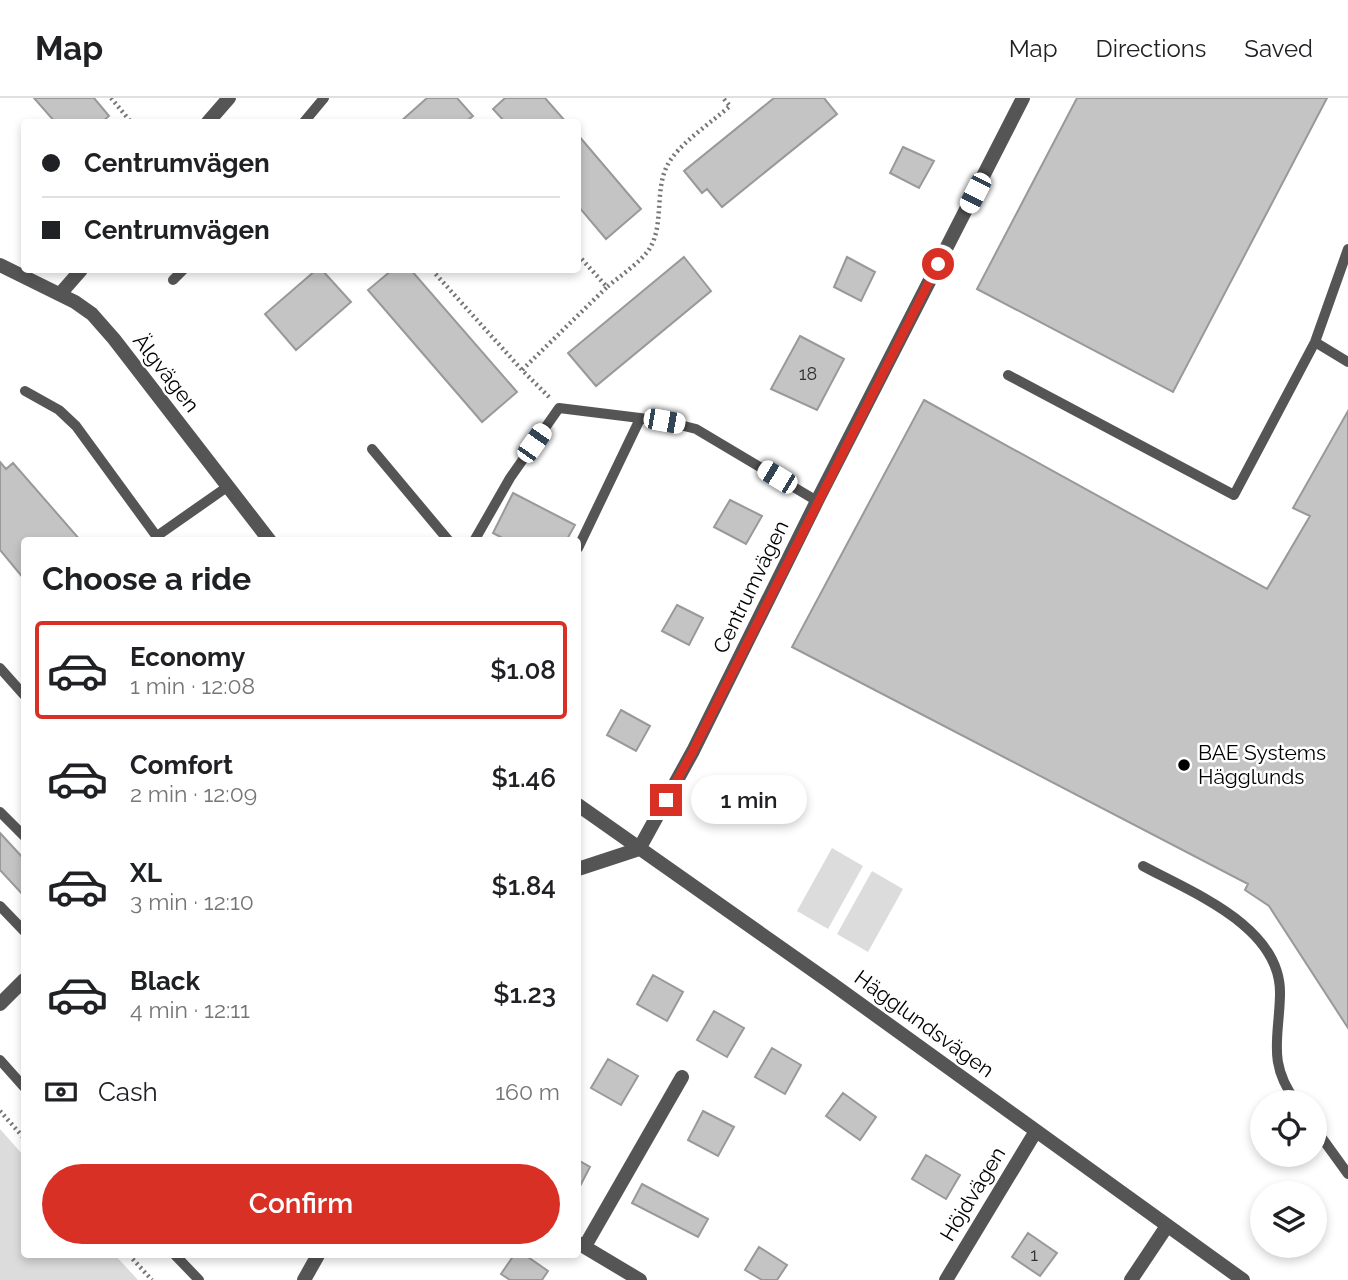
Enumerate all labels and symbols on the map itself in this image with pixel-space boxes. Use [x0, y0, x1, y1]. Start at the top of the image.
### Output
car [957, 170, 994, 216]
route start [922, 248, 954, 280]
street label: Älgvägen [128, 328, 205, 417]
house number: 18 [799, 363, 817, 384]
car [642, 407, 687, 435]
car [514, 420, 555, 466]
car [754, 457, 801, 497]
street label: Centrumvägen [708, 516, 794, 657]
place label: BAE Systems Hägglunds [1198, 740, 1326, 789]
marker: BAE Systems Hägglunds [1176, 757, 1192, 773]
callout: 1 min [690, 776, 806, 824]
route end [650, 784, 682, 816]
street label: Hägglundsvägen [850, 965, 999, 1083]
street label: Höjdvägen [935, 1142, 1010, 1245]
house number: 1 [1030, 1244, 1038, 1265]

